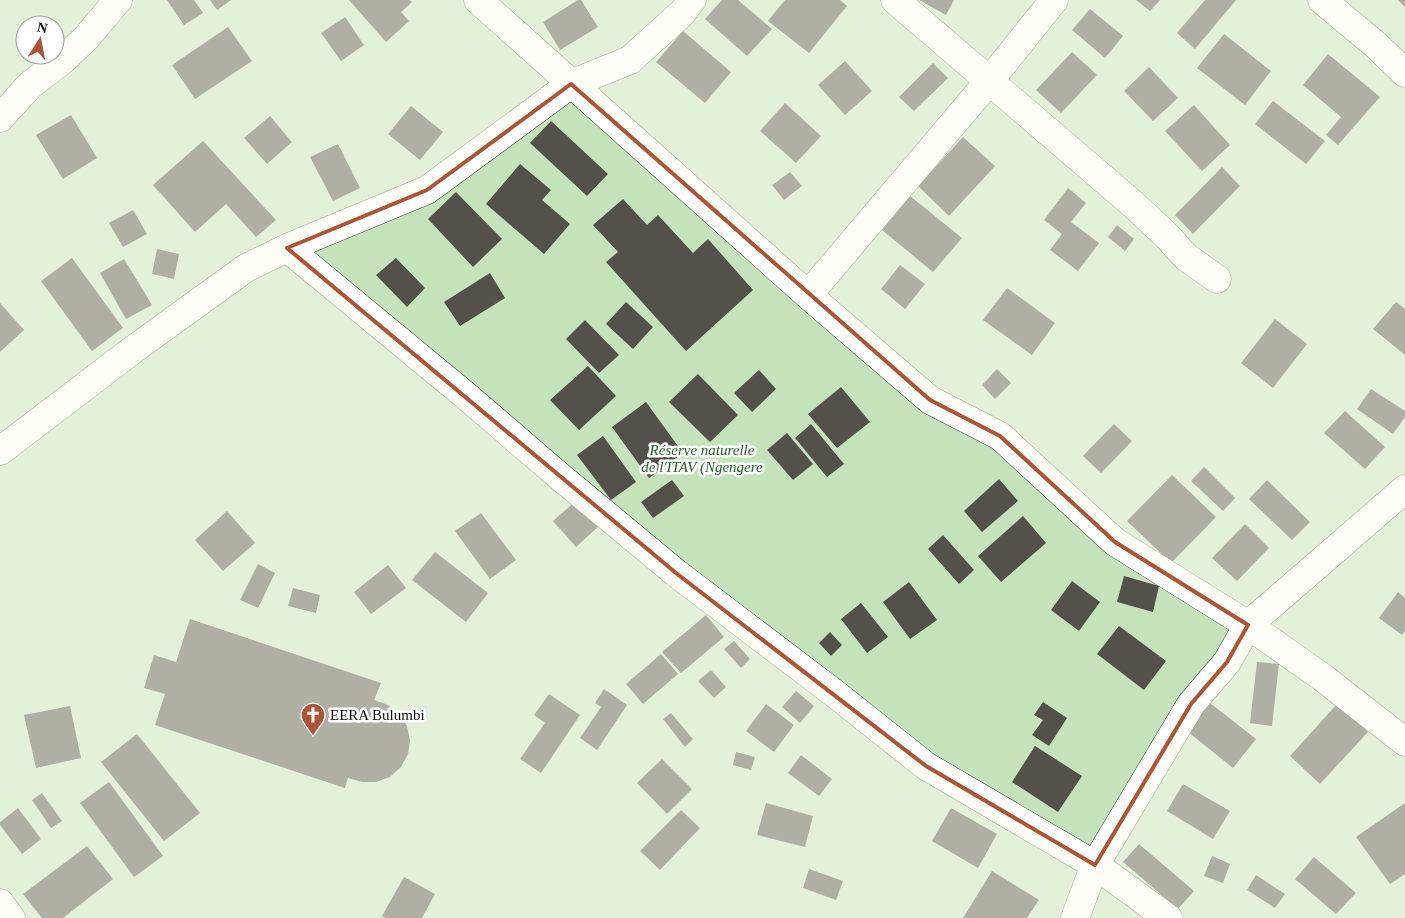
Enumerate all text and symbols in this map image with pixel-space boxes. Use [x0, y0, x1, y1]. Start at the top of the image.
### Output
north arrow [15, 15, 65, 65]
text: N [36, 19, 49, 36]
park label: Réserve naturelle de l'ITAV (Ngengere [641, 442, 763, 476]
church icon: EERA Bulumbi [300, 702, 326, 736]
place label: EERA Bulumbi [330, 707, 425, 723]

